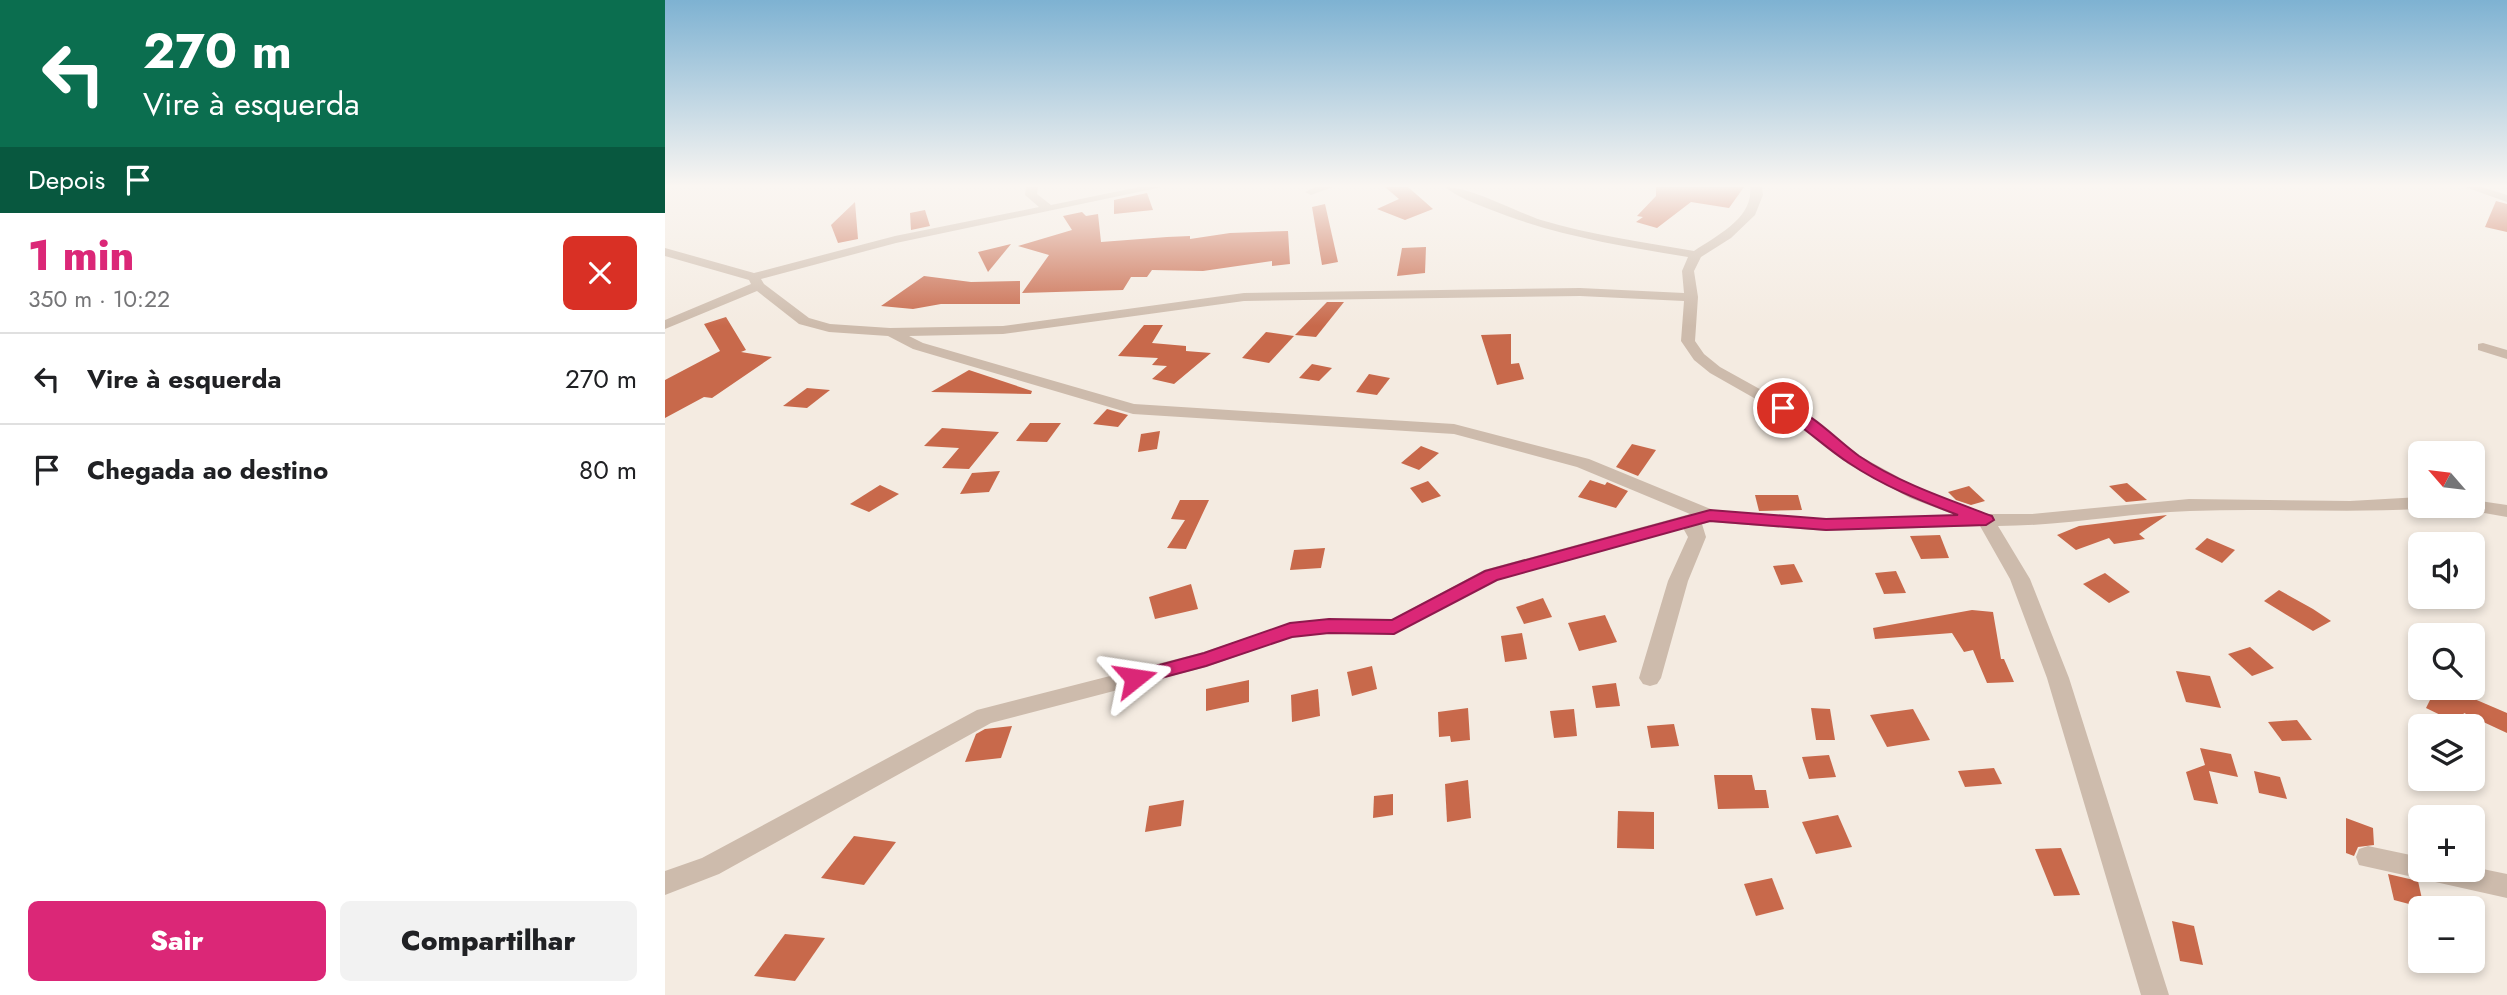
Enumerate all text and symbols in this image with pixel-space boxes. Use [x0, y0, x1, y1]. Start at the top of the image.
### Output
text: 270 m [143, 16, 292, 86]
icon: left [28, 28, 119, 119]
text: Vire à esquerda [143, 81, 360, 127]
text: Depois [28, 161, 105, 199]
icon: arrive [119, 161, 157, 199]
text: 1 min [28, 225, 134, 286]
button: close [563, 236, 637, 310]
text: 350 m · 10:22 [28, 282, 170, 316]
icon: left [28, 360, 66, 398]
text: Vire à esquerda [87, 360, 282, 398]
text: 270 m [565, 360, 637, 398]
pin [1753, 378, 1813, 438]
icon: arrive [1764, 389, 1802, 427]
north arrow [2408, 441, 2485, 518]
map controls [2408, 441, 2485, 973]
icon: arrive [28, 451, 66, 489]
text: Chegada ao destino [87, 451, 328, 489]
text: 80 m [579, 451, 637, 489]
button: sound [2408, 532, 2485, 609]
button: search [2408, 623, 2485, 700]
position arrow [1098, 641, 1172, 715]
button: layers [2408, 714, 2485, 791]
button: + [2408, 805, 2485, 882]
button: − [2408, 896, 2485, 973]
button: Sair [28, 901, 326, 981]
button: Compartilhar [340, 901, 637, 981]

